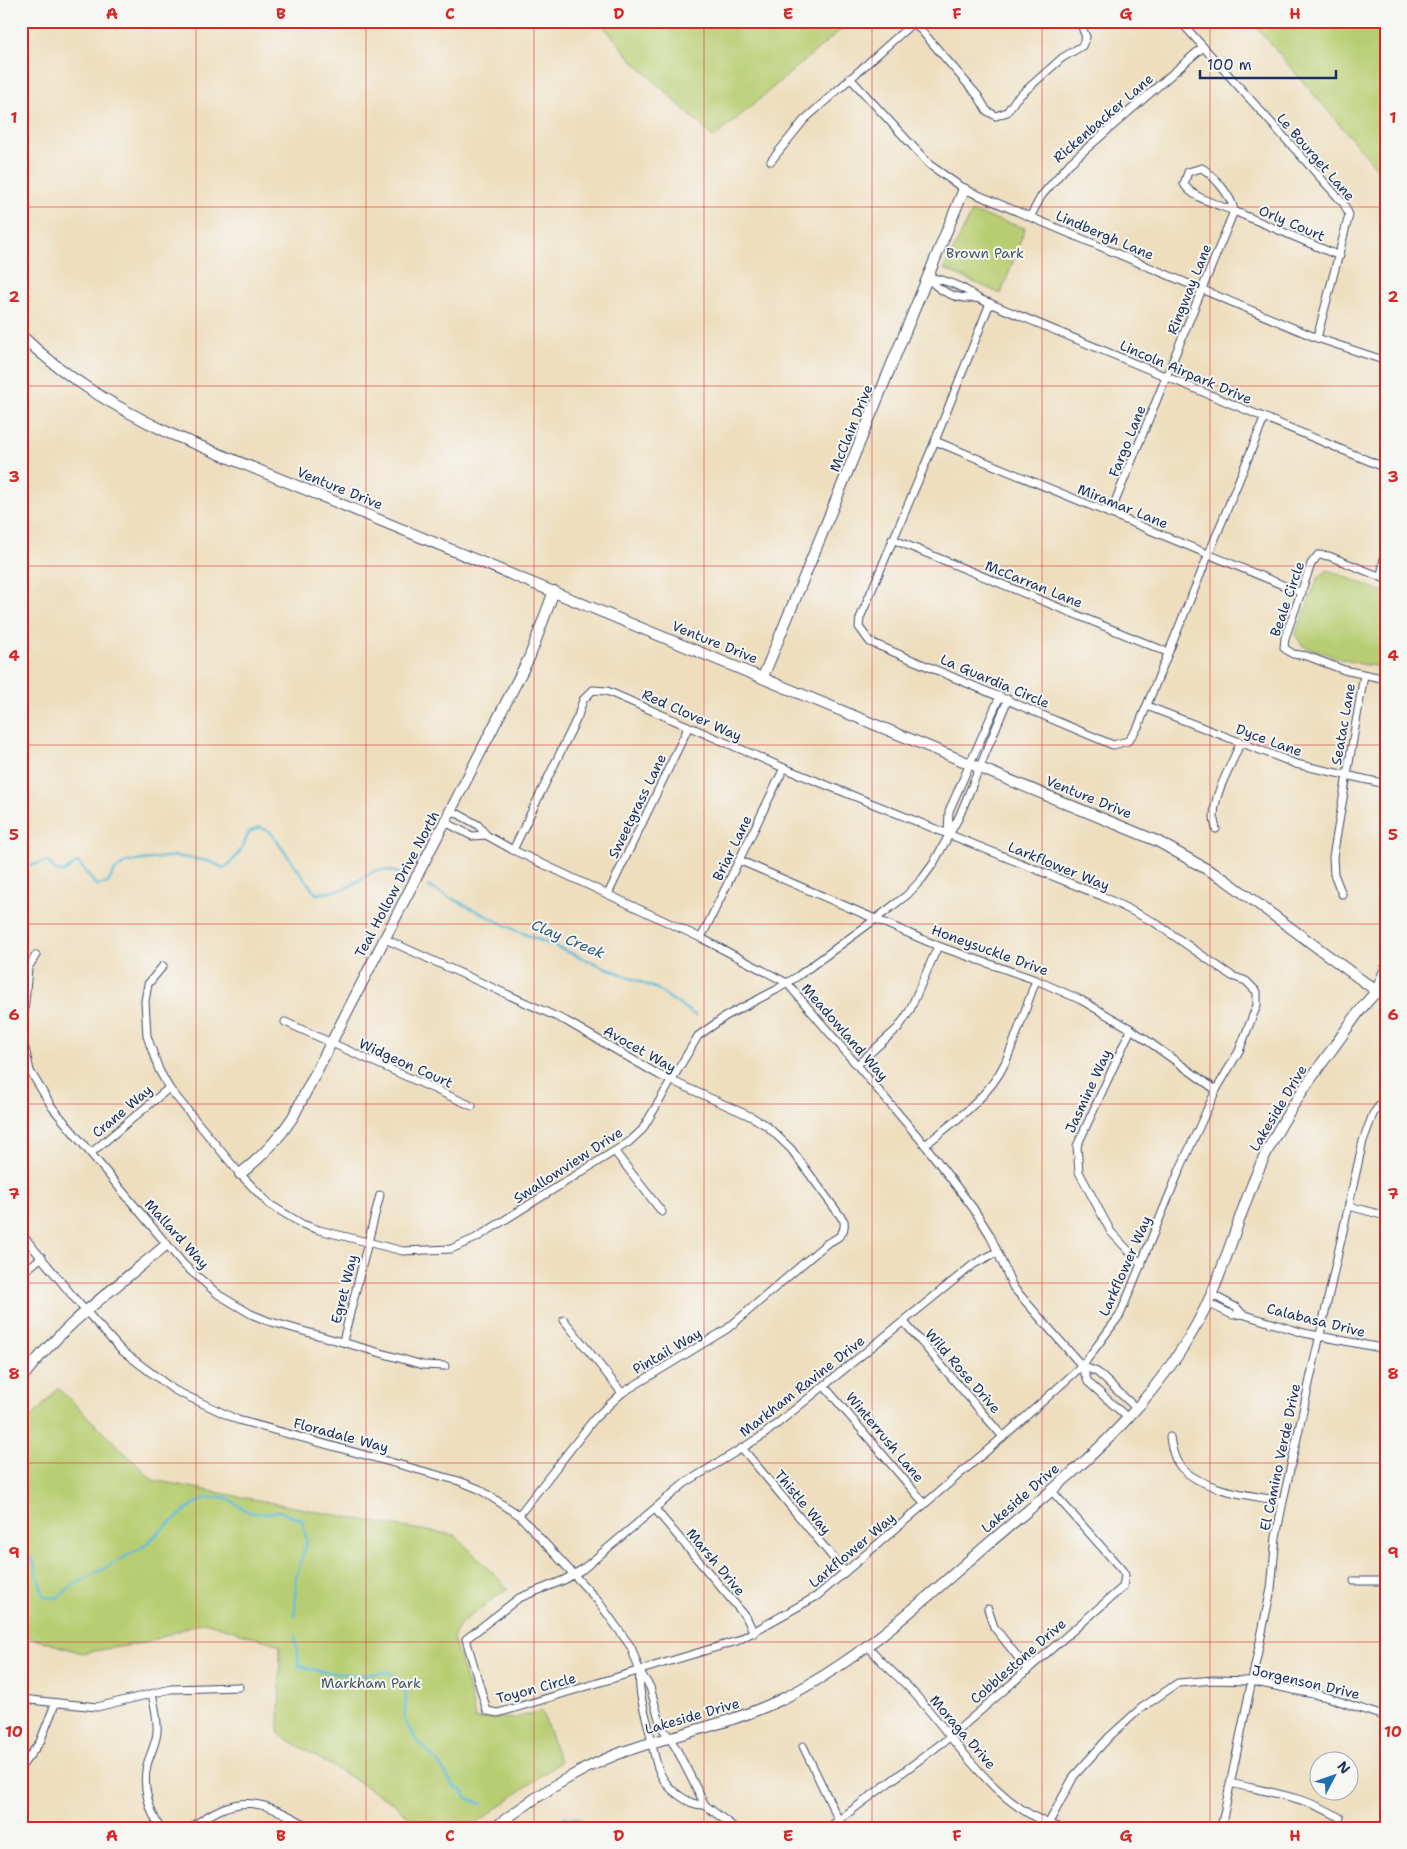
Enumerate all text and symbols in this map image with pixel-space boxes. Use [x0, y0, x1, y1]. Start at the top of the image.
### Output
text: A [106, 3, 118, 24]
text: B [276, 3, 286, 24]
text: C [445, 3, 455, 24]
text: D [613, 3, 625, 24]
text: E [783, 3, 793, 24]
text: F [952, 3, 962, 24]
text: G [1120, 3, 1133, 24]
text: H [1289, 3, 1301, 24]
scale bar [1200, 48, 1336, 80]
text: 100 m [1207, 55, 1252, 75]
street label: Rickenbacker Lane [1049, 70, 1157, 166]
text: 1 [10, 107, 18, 128]
text: 1 [1389, 107, 1397, 128]
street label: Le Bourget Lane [1273, 109, 1359, 205]
street label: Orly Court [1256, 201, 1328, 245]
street label: Lindbergh Lane [1053, 206, 1157, 264]
street label: Ringway Lane [1163, 241, 1215, 337]
park label: Brown Park [946, 244, 1024, 262]
text: 2 [8, 286, 20, 307]
text: 2 [1387, 286, 1399, 307]
street label: Lincoln Airpark Drive [1117, 336, 1255, 408]
street label: McClain Drive [825, 381, 877, 474]
street label: Fargo Lane [1104, 402, 1150, 480]
street label: Venture Drive [294, 463, 386, 513]
text: 3 [8, 466, 20, 487]
text: 3 [1387, 466, 1399, 487]
street label: Miramar Lane [1075, 480, 1171, 532]
street label: McCarran Lane [983, 556, 1085, 612]
street label: Beale Circle [1266, 559, 1308, 639]
street label: Venture Drive [669, 617, 761, 667]
text: 4 [8, 645, 20, 666]
text: 4 [1387, 645, 1399, 666]
street label: La Guardia Circle [938, 650, 1052, 712]
street label: Seatac Lane [1327, 682, 1359, 766]
street label: Red Clover Way [639, 685, 745, 745]
street label: Dyce Lane [1233, 720, 1305, 760]
street label: Sweetgrass Lane [604, 751, 670, 861]
street label: Venture Drive [1043, 772, 1135, 822]
street label: Teal Hollow Drive North [351, 808, 443, 960]
street label: Briar Lane [708, 812, 756, 884]
text: 5 [9, 824, 19, 845]
text: 5 [1388, 824, 1398, 845]
street label: Larkflower Way [1006, 837, 1112, 895]
water label: Clay Creek [528, 915, 608, 964]
street label: Honeysuckle Drive [929, 920, 1051, 980]
street label: Meadowland Way [798, 979, 892, 1085]
text: 6 [8, 1004, 20, 1025]
text: 6 [1387, 1004, 1399, 1025]
street label: Avocet Way [600, 1022, 680, 1076]
street label: Widgeon Court [356, 1034, 456, 1092]
street label: Jasmine Way [1061, 1046, 1115, 1136]
street label: Lakeside Drive [1245, 1061, 1311, 1155]
street label: Crane Way [88, 1081, 156, 1141]
street label: Swallowview Drive [510, 1123, 626, 1207]
text: 7 [8, 1183, 20, 1204]
text: 7 [1387, 1183, 1399, 1204]
street label: Mallard Way [141, 1195, 213, 1273]
street label: Larkflower Way [1095, 1213, 1155, 1319]
street label: Egret Way [327, 1253, 361, 1325]
street label: Calabasa Drive [1265, 1299, 1367, 1341]
street label: Pintail Way [629, 1324, 705, 1378]
street label: Wild Rose Drive [921, 1325, 1005, 1417]
street label: Markham Ravine Drive [736, 1331, 868, 1441]
text: 8 [8, 1363, 20, 1384]
text: 8 [1387, 1363, 1399, 1384]
street label: El Camino Verde Drive [1256, 1382, 1304, 1532]
street label: Winterrush Lane [842, 1388, 928, 1486]
street label: Floradale Way [291, 1414, 391, 1456]
street label: Lakeside Drive [977, 1459, 1063, 1537]
street label: Thistle Way [771, 1466, 835, 1538]
street label: Larkflower Way [805, 1508, 899, 1592]
street label: Marsh Drive [683, 1525, 749, 1599]
text: 9 [8, 1542, 20, 1563]
text: 9 [1387, 1542, 1399, 1563]
street label: Cobblestone Drive [966, 1614, 1070, 1708]
street label: Jorgenson Drive [1250, 1661, 1362, 1703]
street label: Toyon Circle [494, 1669, 578, 1707]
park label: Markham Park [321, 1674, 421, 1692]
street label: Moraga Drive [926, 1691, 1000, 1773]
street label: Lakeside Drive [643, 1694, 741, 1738]
text: 10 [5, 1721, 23, 1742]
text: 10 [1384, 1721, 1402, 1742]
north arrow [1310, 1752, 1360, 1802]
text: N [1333, 1757, 1354, 1778]
text: A [106, 1825, 118, 1846]
text: B [276, 1825, 286, 1846]
text: C [445, 1825, 455, 1846]
text: D [613, 1825, 625, 1846]
text: E [783, 1825, 793, 1846]
text: F [952, 1825, 962, 1846]
text: G [1120, 1825, 1133, 1846]
text: H [1289, 1825, 1301, 1846]

